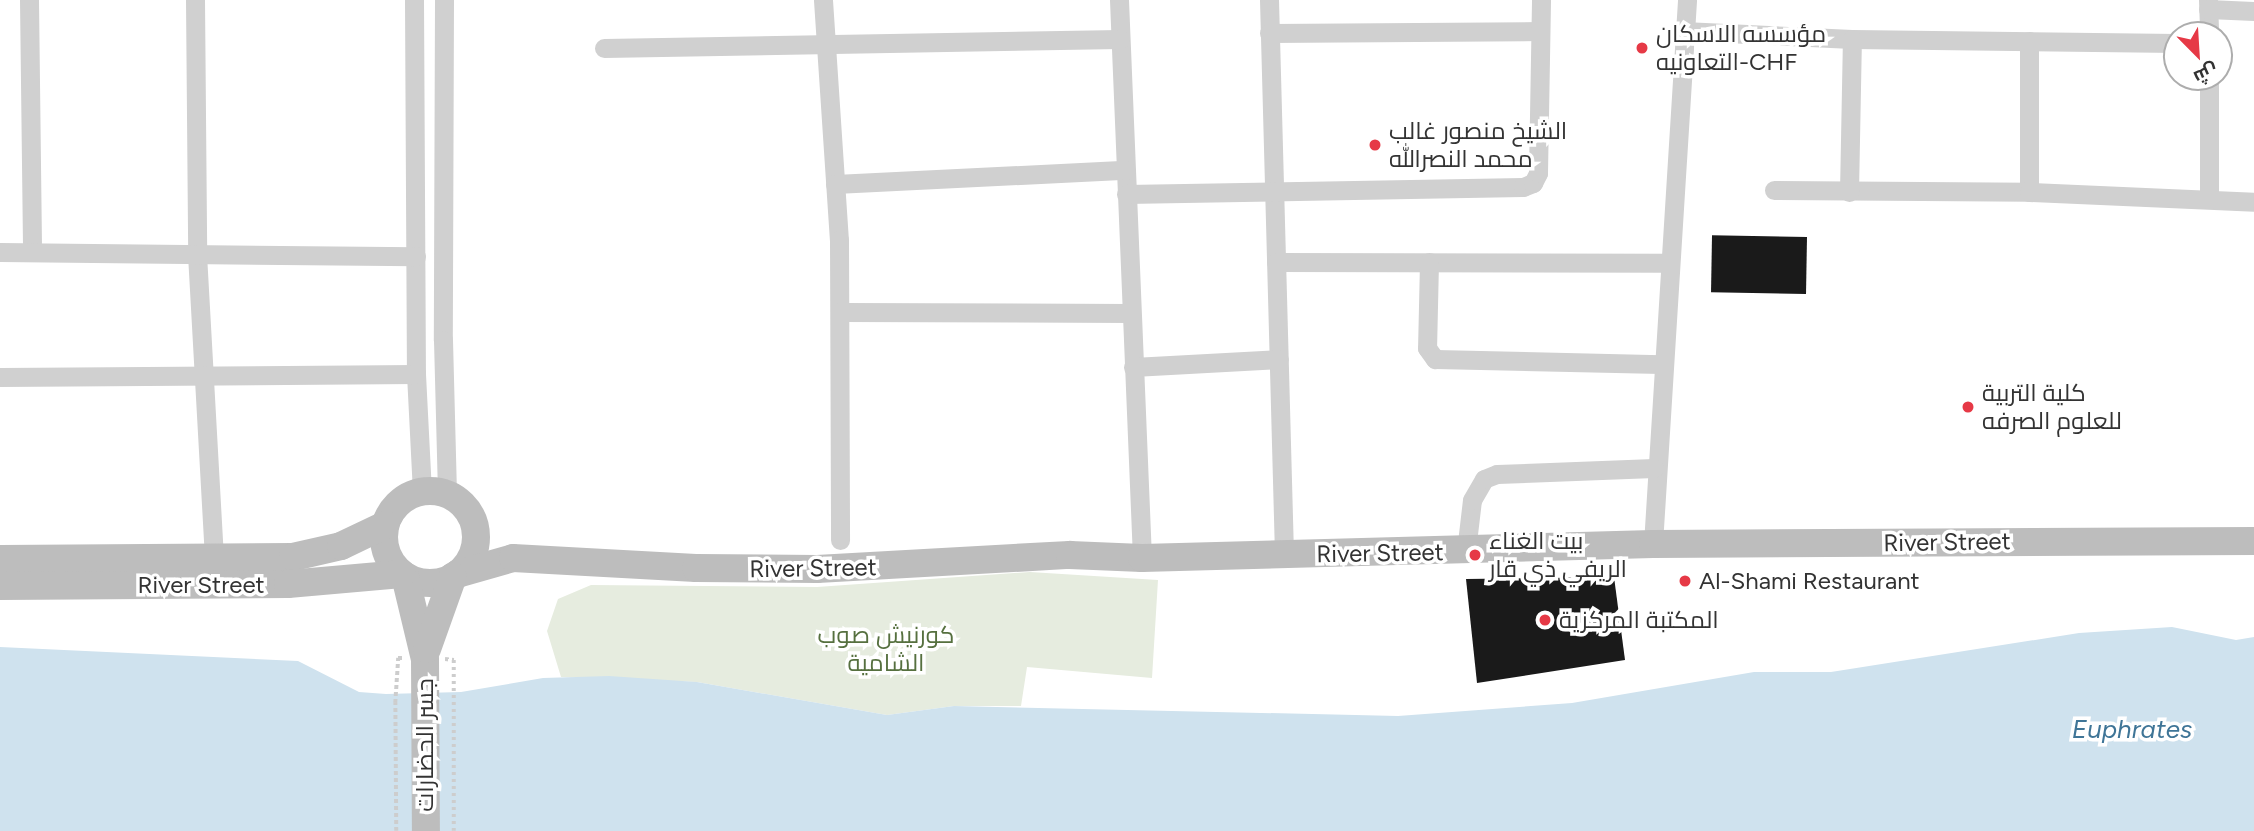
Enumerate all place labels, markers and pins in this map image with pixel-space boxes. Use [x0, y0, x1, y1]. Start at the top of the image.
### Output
place label: مؤسسه الاسكان التعاونيه-CHF [1656, 20, 1826, 76]
marker: مؤسسه الاسكان التعاونيه-CHF [1634, 40, 1650, 56]
place label: الشيخ منصور غالب محمد النصرالله [1389, 117, 1567, 173]
marker: الشيخ منصور غالب محمد النصرالله [1367, 137, 1383, 153]
place label: كلية التربية للعلوم الصرفه [1982, 379, 2122, 435]
marker: كلية التربية للعلوم الصرفه [1960, 399, 1976, 415]
place label: بيت الغناء الريفي ذي قار [1489, 527, 1627, 583]
marker: بيت الغناء الريفي ذي قار [1467, 547, 1483, 563]
place label: Al-Shami Restaurant [1699, 567, 1920, 595]
marker: Al-Shami Restaurant [1677, 573, 1693, 589]
place label: المكتبة المركزية [1559, 606, 1719, 634]
marker: المكتبة المركزية [1537, 612, 1553, 628]

